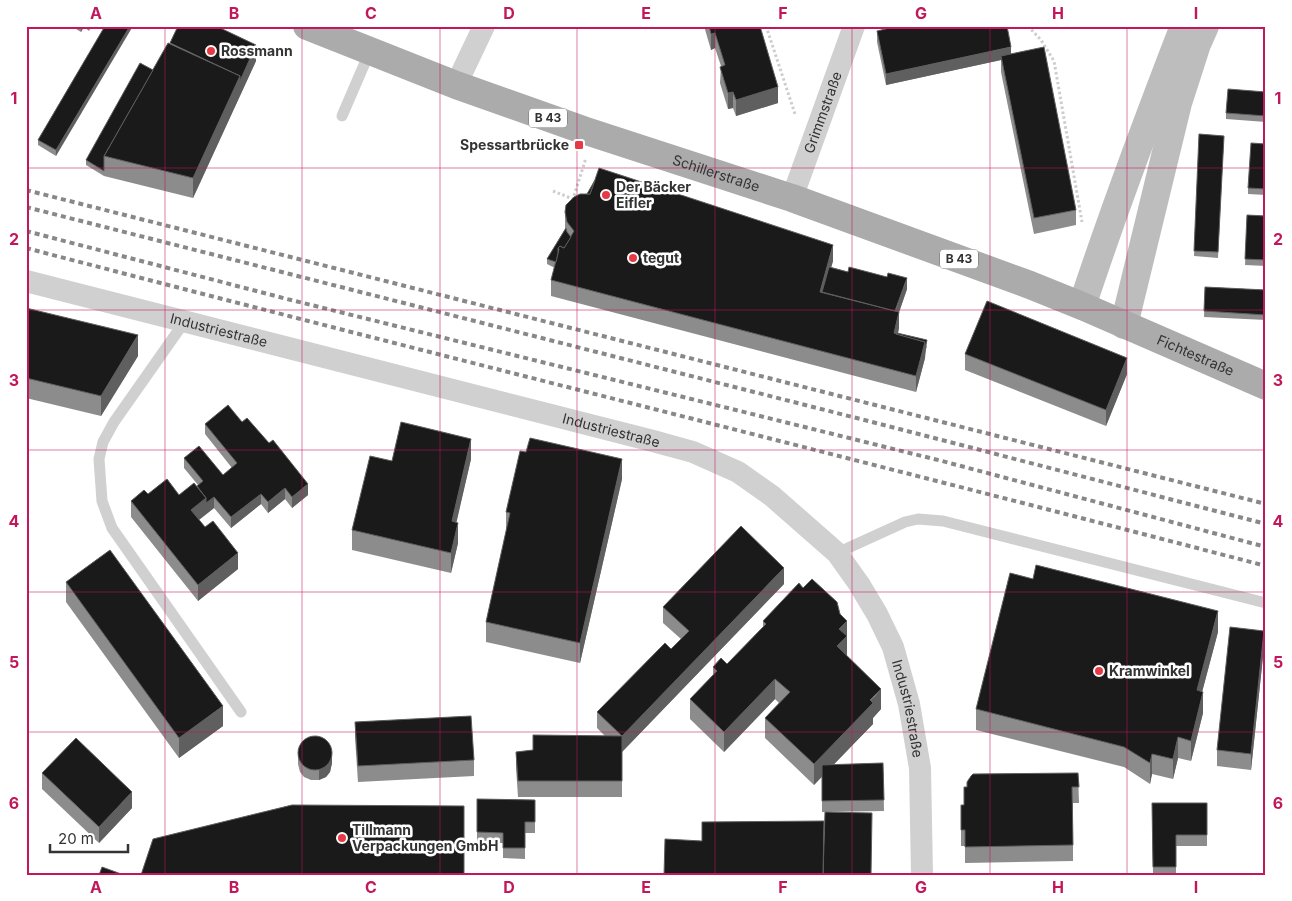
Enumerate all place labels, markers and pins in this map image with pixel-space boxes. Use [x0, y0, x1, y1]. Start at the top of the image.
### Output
place label: Rossmann [221, 42, 293, 59]
marker: Rossmann [205, 45, 217, 57]
place label: Spessartbrücke [460, 136, 569, 153]
marker: Spessartbrücke [573, 139, 585, 151]
place label: Der Bäcker Eifler [616, 178, 691, 211]
marker: Der Bäcker Eifler [600, 189, 612, 201]
place label: tegut [643, 249, 679, 266]
marker: tegut [627, 252, 639, 264]
place label: Kramwinkel [1109, 662, 1190, 679]
marker: Kramwinkel [1093, 665, 1105, 677]
place label: Tillmann Verpackungen GmbH [352, 821, 498, 854]
marker: Tillmann Verpackungen GmbH [336, 832, 348, 844]

